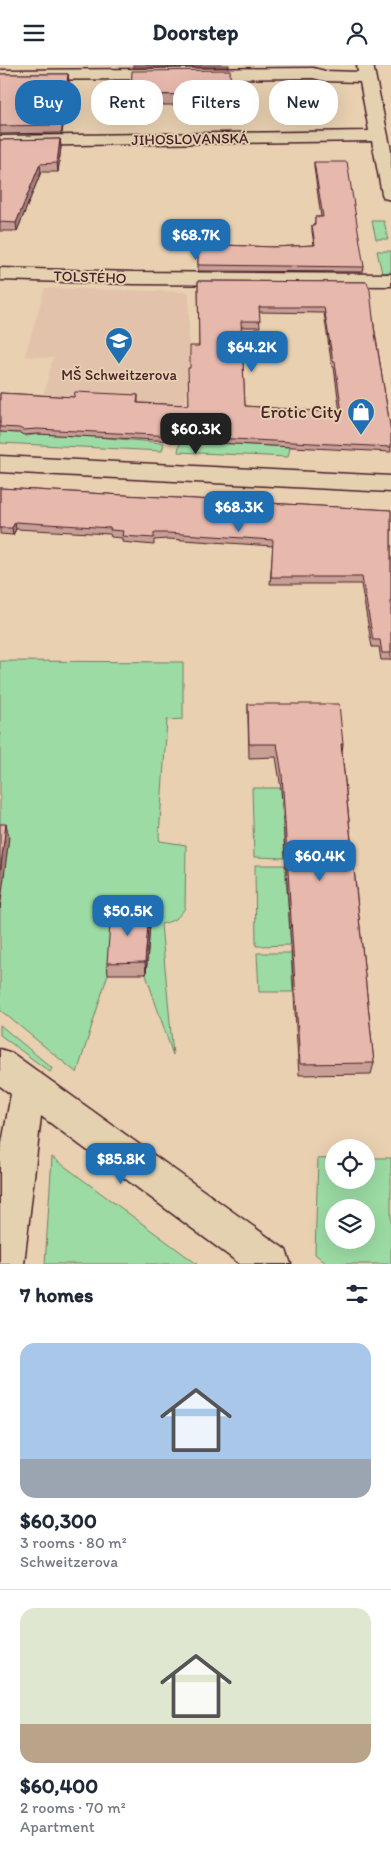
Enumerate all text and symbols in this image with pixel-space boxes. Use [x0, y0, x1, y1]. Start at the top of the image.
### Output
icon: menu [20, 19, 48, 47]
text: Doorstep [152, 19, 239, 46]
icon: person [343, 19, 371, 47]
chip: Buy [15, 80, 81, 125]
chip: Rent [91, 80, 163, 125]
chip: Filters [173, 80, 259, 125]
chip: New [269, 80, 338, 125]
street label: JIHOSLOVANSKÁ [131, 129, 249, 149]
pin: $68.7K [155, 219, 237, 261]
text: $68.7K [172, 225, 220, 244]
street label: TOLSTÉHO [53, 267, 127, 287]
school or university icon: MŠ Schweitzerova [104, 326, 134, 365]
pin: $64.2K [211, 331, 293, 373]
text: $64.2K [228, 337, 276, 356]
place label: MŠ Schweitzerova [61, 366, 177, 384]
shop icon: Erotic City [346, 397, 376, 436]
place label: Erotic City [261, 401, 343, 423]
pin: $60.3K [155, 413, 237, 455]
text: $60.3K [171, 419, 221, 438]
pin: $68.3K [198, 491, 280, 533]
text: $68.3K [215, 497, 263, 516]
pin: $60.4K [279, 839, 361, 882]
text: $60.4K [295, 846, 345, 865]
pin: $50.5K [87, 895, 169, 937]
text: $50.5K [104, 901, 152, 920]
map controls [325, 1139, 375, 1249]
button: locate [325, 1139, 375, 1189]
pin: $85.8K [80, 1143, 162, 1185]
text: $85.8K [97, 1149, 145, 1168]
button: layers [325, 1199, 375, 1249]
icon: filters [343, 1280, 371, 1308]
text: 7 homes [20, 1282, 94, 1307]
icon: home [151, 1375, 241, 1465]
text: $60,300 [20, 1508, 97, 1533]
text: 3 rooms · 80 m² [20, 1533, 127, 1552]
text: Schweitzerova [20, 1552, 118, 1571]
icon: home [151, 1641, 241, 1731]
text: $60,400 [20, 1773, 98, 1798]
text: 2 rooms · 70 m² [20, 1798, 126, 1817]
text: Apartment [20, 1817, 95, 1836]

